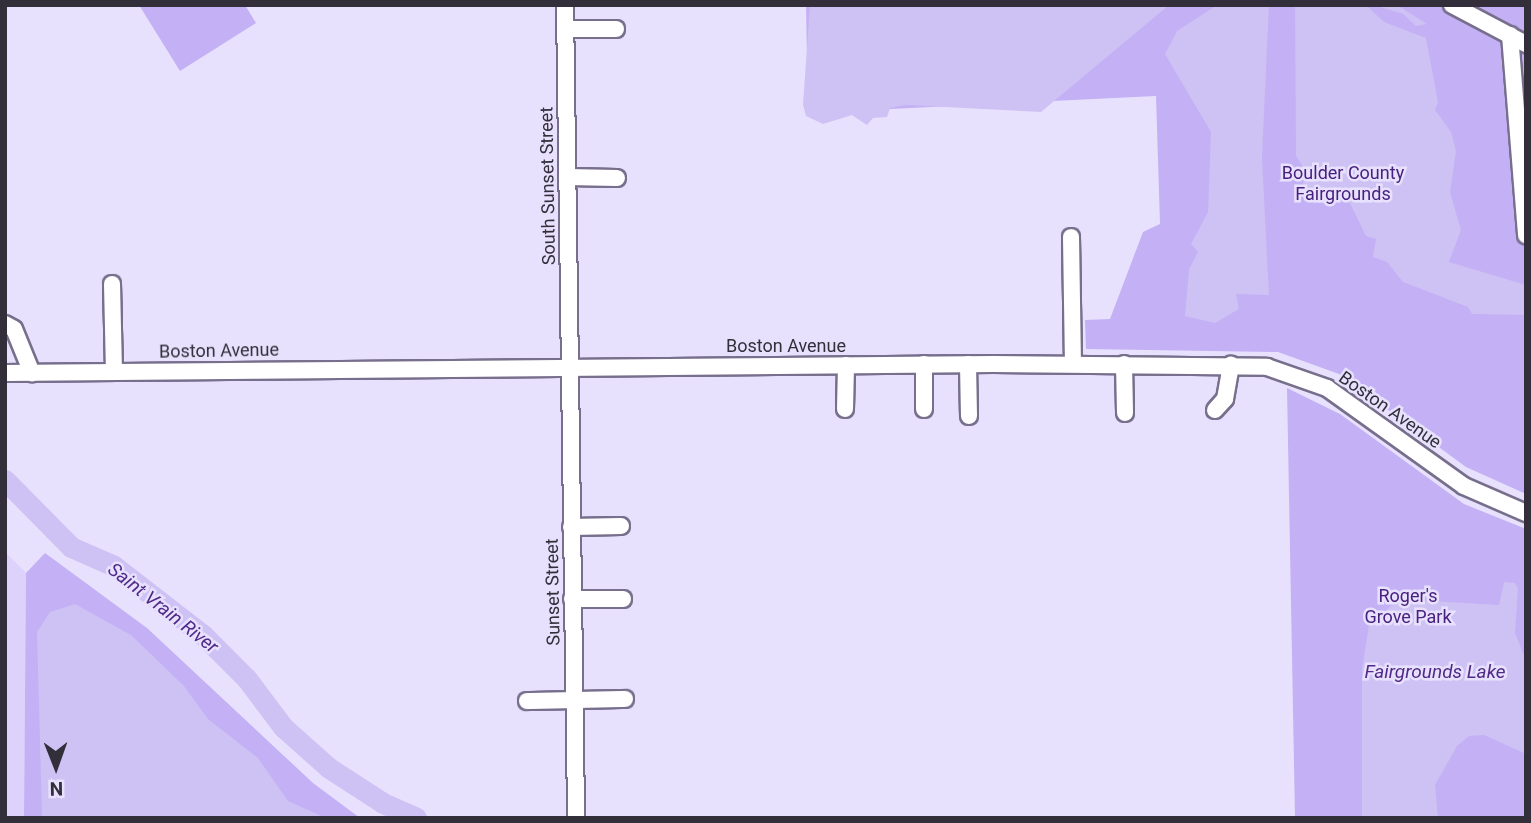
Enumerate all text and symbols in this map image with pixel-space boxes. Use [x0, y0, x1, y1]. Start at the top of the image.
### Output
street label: South Sunset Street [536, 107, 560, 265]
park label: Boulder County Fairgrounds [1282, 163, 1404, 206]
street label: Boston Avenue [726, 335, 846, 357]
street label: Boston Avenue [159, 339, 279, 363]
street label: Boston Avenue [1335, 367, 1445, 453]
street label: Sunset Street [541, 538, 565, 646]
water label: Saint Vrain River [103, 558, 223, 658]
park label: Roger's Grove Park [1364, 586, 1452, 628]
water label: Fairgrounds Lake [1364, 661, 1506, 683]
north arrow [21, 732, 91, 802]
text: N [49, 777, 63, 800]

